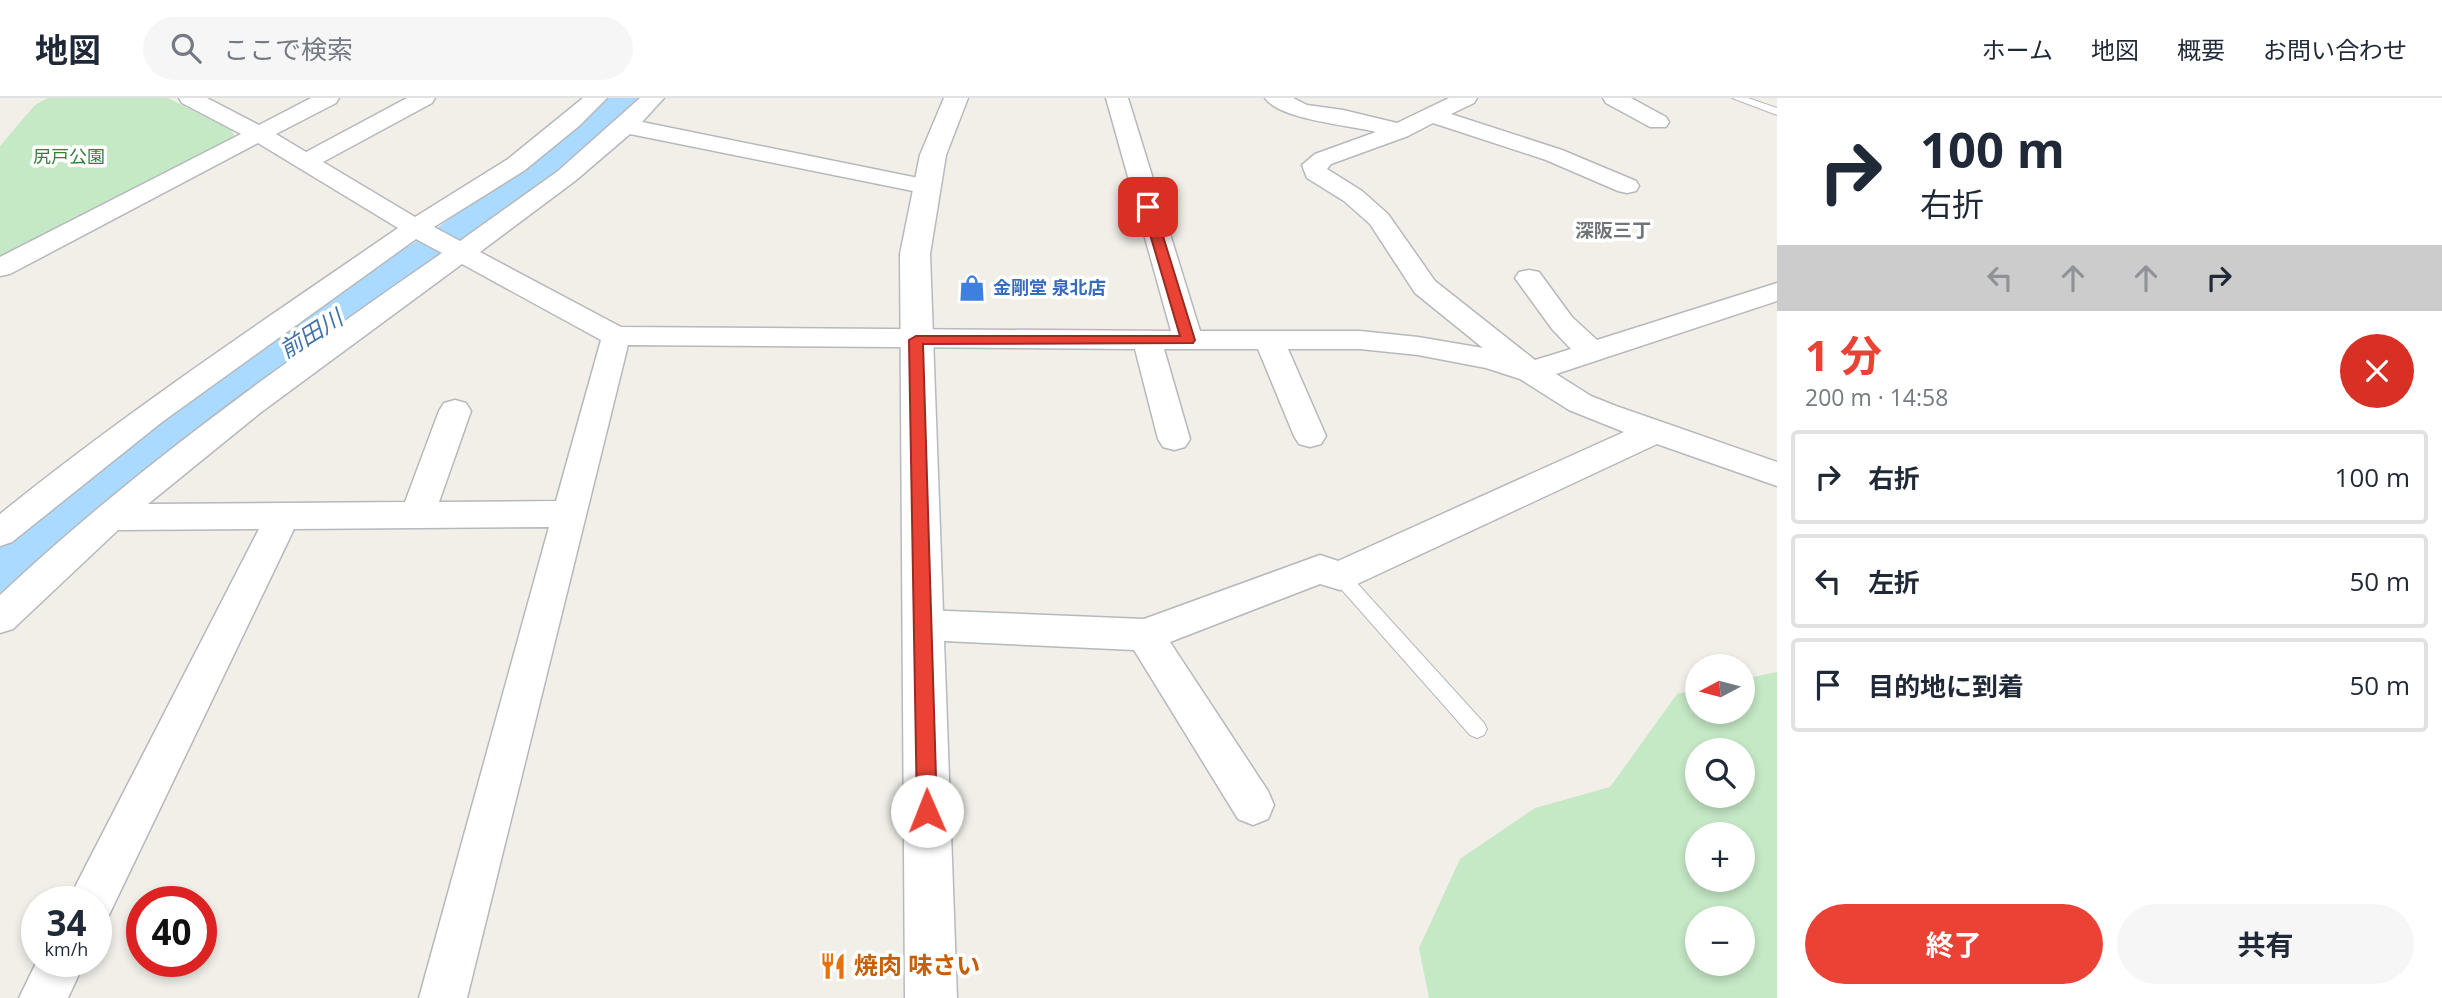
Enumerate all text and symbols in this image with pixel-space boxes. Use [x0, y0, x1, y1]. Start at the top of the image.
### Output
search box [143, 17, 633, 80]
text: 地図 [35, 27, 101, 72]
icon: search [167, 29, 205, 67]
text: ここで検索 [223, 31, 353, 67]
text: ホーム [1982, 33, 2053, 66]
text: 地図 [2091, 33, 2139, 66]
text: 概要 [2177, 33, 2225, 66]
text: お問い合わせ [2263, 33, 2407, 66]
text: 100 m [1920, 116, 2065, 182]
icon: right [1805, 126, 1896, 217]
park label: 尻戸公園 [33, 144, 105, 168]
pin [1118, 177, 1178, 237]
text: 右折 [1920, 182, 1984, 225]
icon: arrive [1129, 188, 1167, 226]
district label: 深阪三丁 [1575, 217, 1651, 243]
icon: left [1981, 259, 2019, 297]
icon: ahead [2054, 259, 2092, 297]
icon: ahead [2127, 259, 2165, 297]
icon: right [2200, 259, 2238, 297]
shop icon: 金剛堂 泉北店 [957, 273, 987, 303]
place label: 金剛堂 泉北店 [993, 275, 1106, 299]
water label: 前田川 [273, 300, 351, 365]
text: 1 分 [1805, 326, 1882, 383]
button: close [2340, 334, 2414, 408]
text: 200 m · 14:58 [1805, 381, 1948, 413]
icon: right [1809, 458, 1847, 496]
text: 100 m [2335, 459, 2410, 495]
text: 右折 [1868, 460, 1920, 496]
icon: left [1809, 562, 1847, 600]
text: 50 m [2349, 563, 2410, 599]
text: 左折 [1868, 564, 1920, 600]
north arrow [1685, 654, 1755, 724]
map controls [1685, 654, 1755, 976]
icon: arrive [1809, 666, 1847, 704]
text: 50 m [2349, 667, 2410, 703]
text: 目的地に到着 [1868, 668, 2024, 704]
button: search [1685, 738, 1755, 808]
position arrow [890, 774, 964, 848]
button: + [1685, 822, 1755, 892]
speed limit sign: 40 [126, 886, 217, 977]
text: 34 [46, 899, 87, 946]
button: 終了 [1805, 904, 2103, 984]
button: 共有 [2117, 904, 2414, 984]
button: − [1685, 906, 1755, 976]
text: km/h [45, 937, 88, 961]
place label: 焼肉 味さい [854, 948, 980, 981]
restaurant icon: 焼肉 味さい [818, 951, 848, 981]

